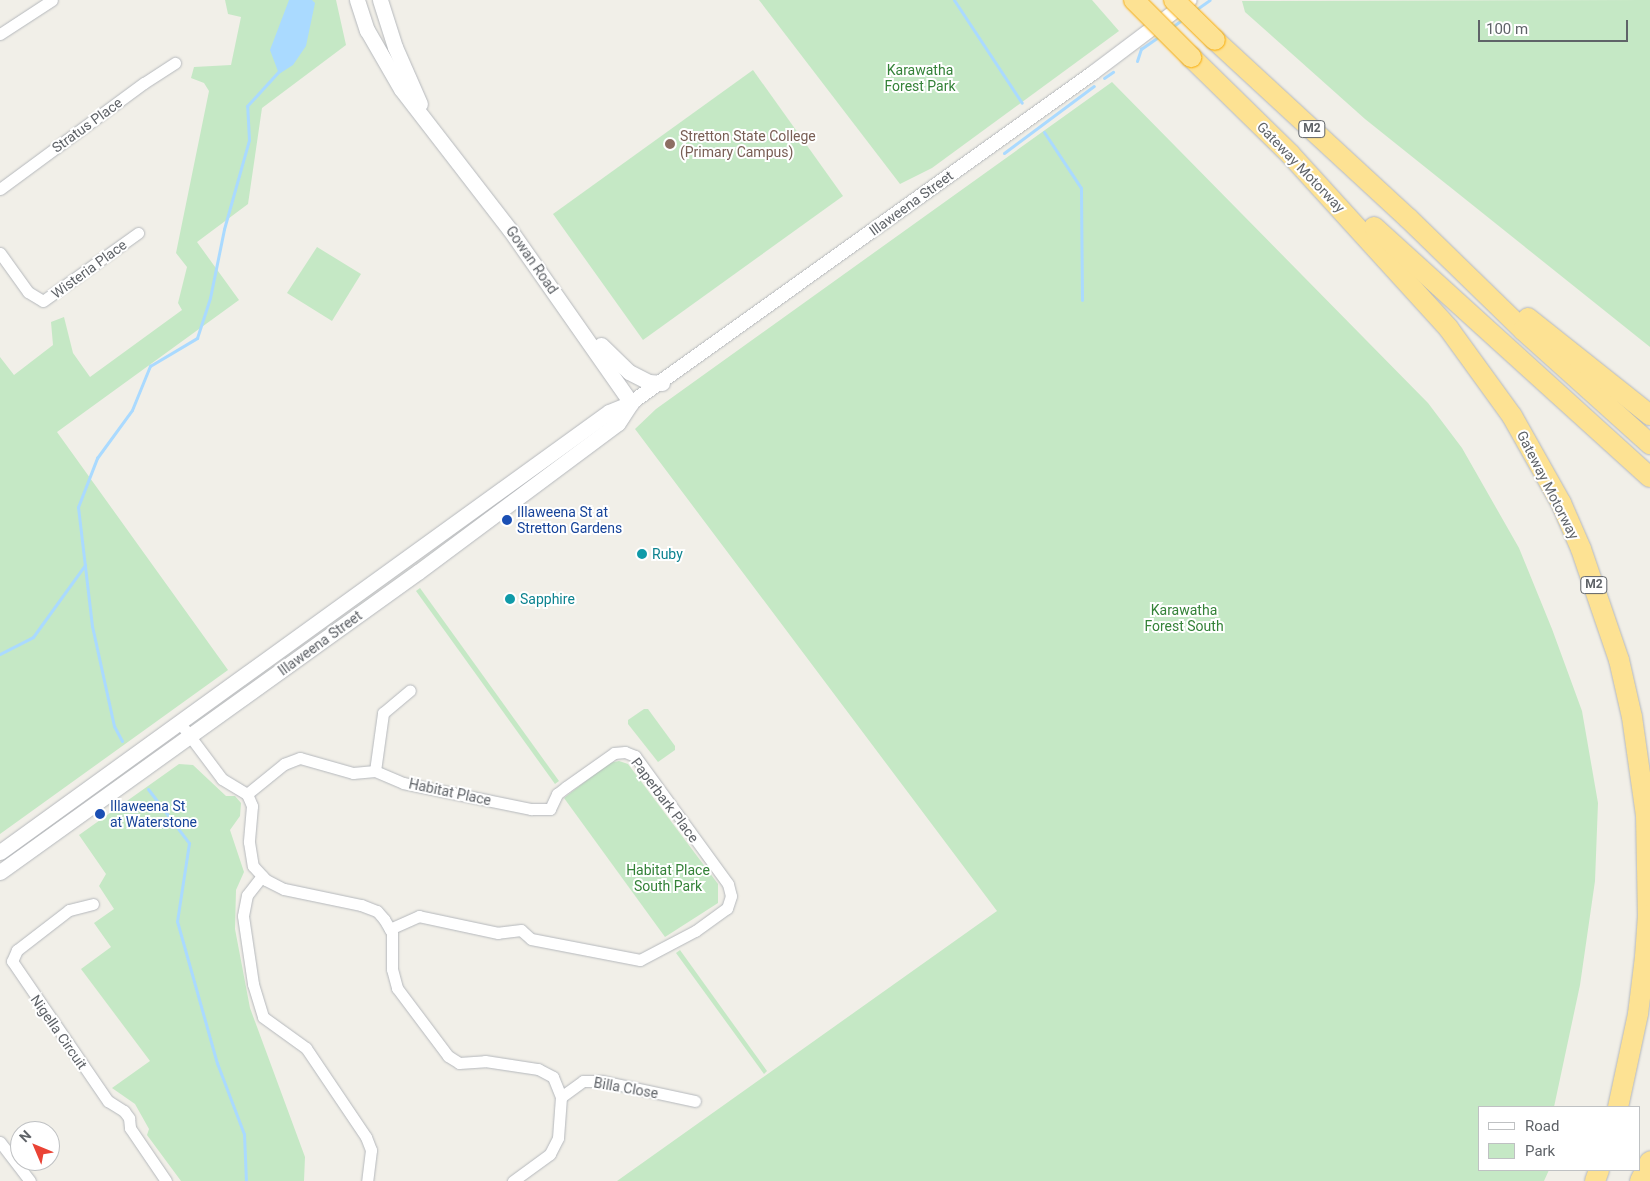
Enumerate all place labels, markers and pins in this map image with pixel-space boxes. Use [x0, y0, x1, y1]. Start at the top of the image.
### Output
place label: Stretton State College (Primary Campus) [680, 128, 816, 160]
marker: Stretton State College (Primary Campus) [664, 138, 676, 150]
place label: Illaweena St at Stretton Gardens [517, 504, 622, 536]
marker: Illaweena St at Stretton Gardens [501, 514, 513, 526]
place label: Ruby [652, 546, 683, 562]
marker: Ruby [636, 548, 648, 560]
place label: Sapphire [520, 591, 575, 607]
marker: Sapphire [504, 593, 516, 605]
place label: Illaweena St at Waterstone [110, 798, 197, 830]
marker: Illaweena St at Waterstone [94, 808, 106, 820]

